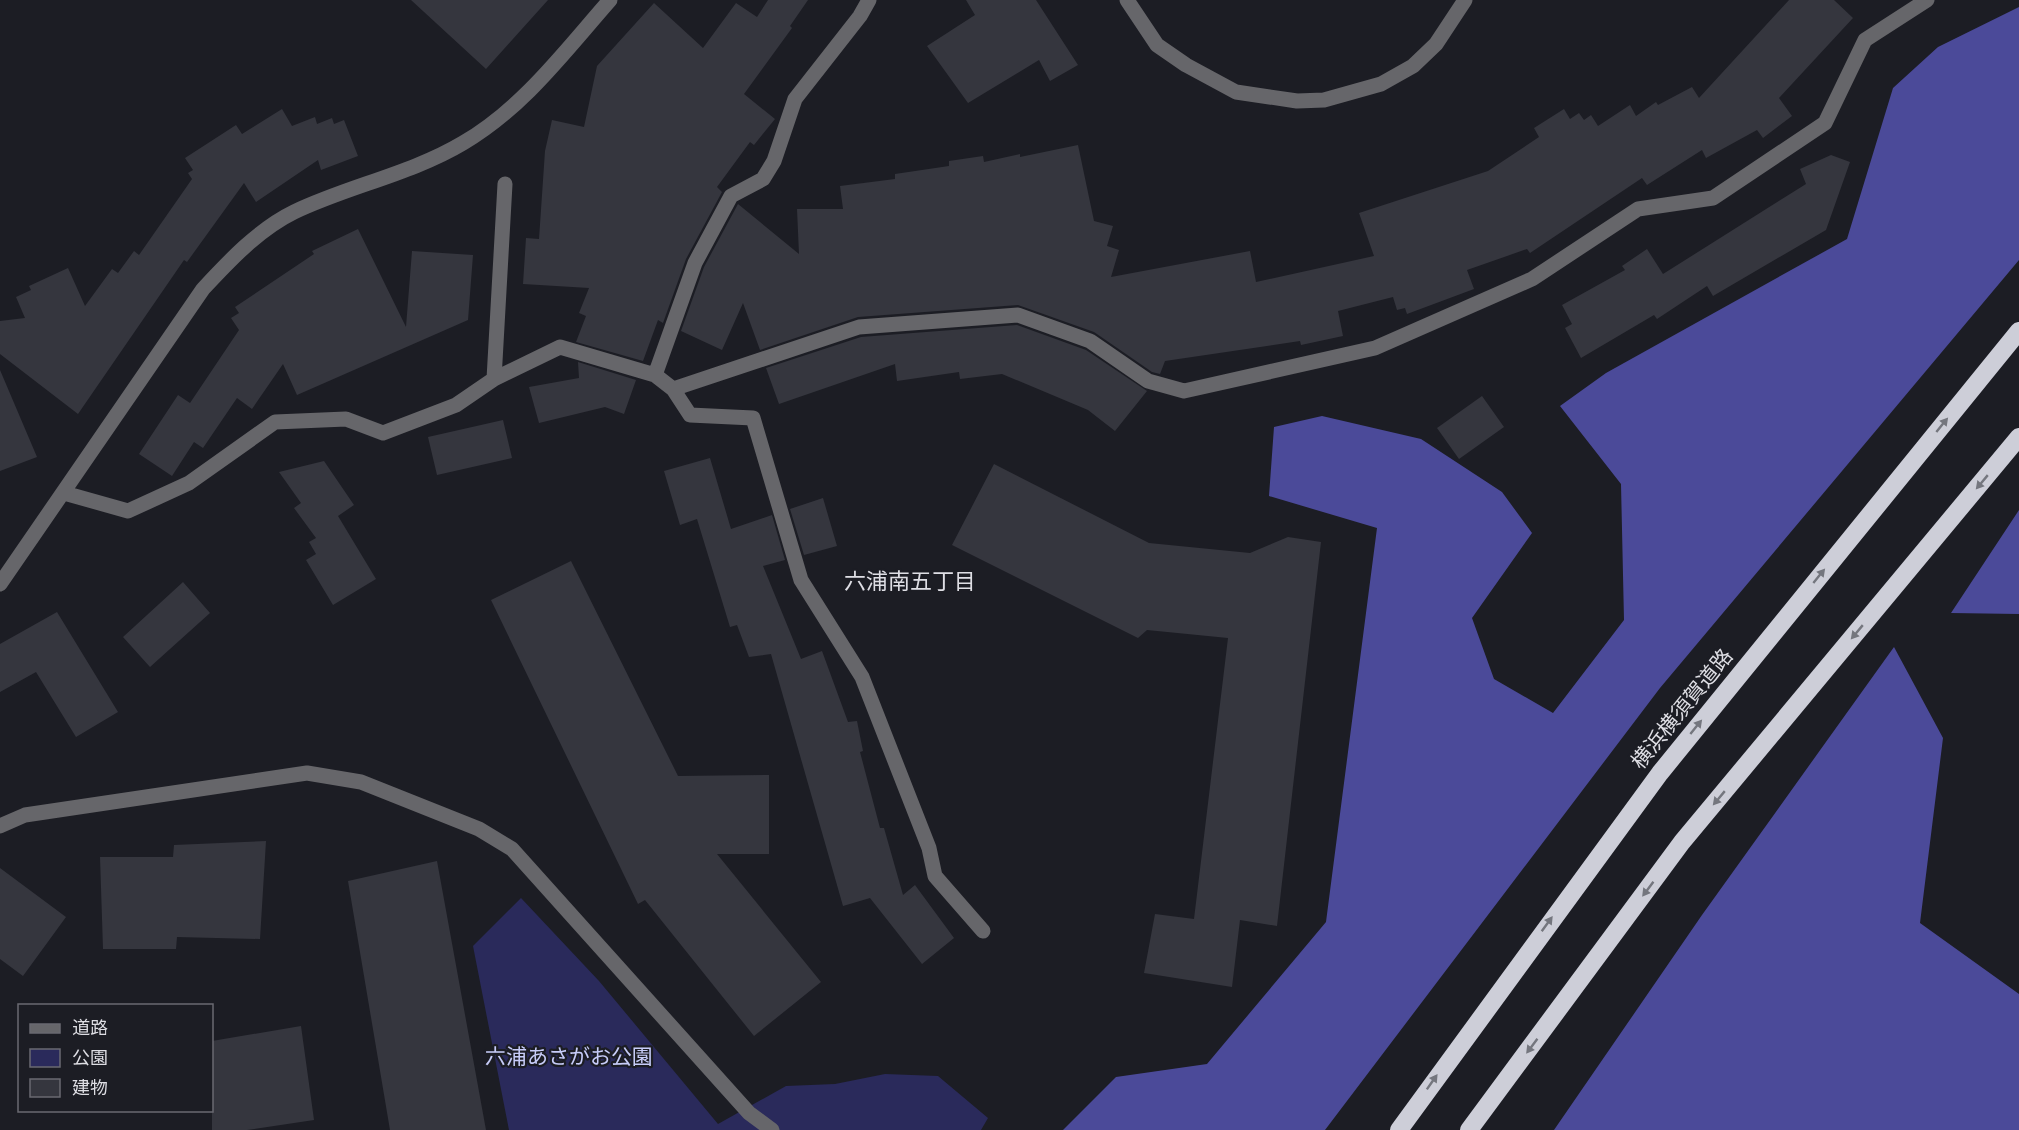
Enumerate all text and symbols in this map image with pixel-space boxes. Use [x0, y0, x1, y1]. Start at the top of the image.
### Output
one-way arrow [1936, 417, 1948, 432]
one-way arrow [1975, 474, 1988, 490]
district label: 六浦南五丁目 [844, 564, 976, 598]
one-way arrow [1813, 568, 1826, 584]
one-way arrow [1851, 624, 1864, 639]
street label: 横浜横須賀道路 [1623, 641, 1740, 776]
one-way arrow [1690, 719, 1703, 735]
one-way arrow [1713, 790, 1726, 805]
one-way arrow [1642, 882, 1654, 897]
one-way arrow [1540, 917, 1552, 932]
legend [18, 1004, 213, 1112]
text: 道路 [72, 1014, 108, 1041]
one-way arrow [1526, 1039, 1538, 1054]
park label: 六浦あさがお公園 [485, 1040, 653, 1072]
text: 公園 [72, 1044, 108, 1071]
text: 建物 [72, 1074, 108, 1101]
one-way arrow [1426, 1075, 1438, 1091]

